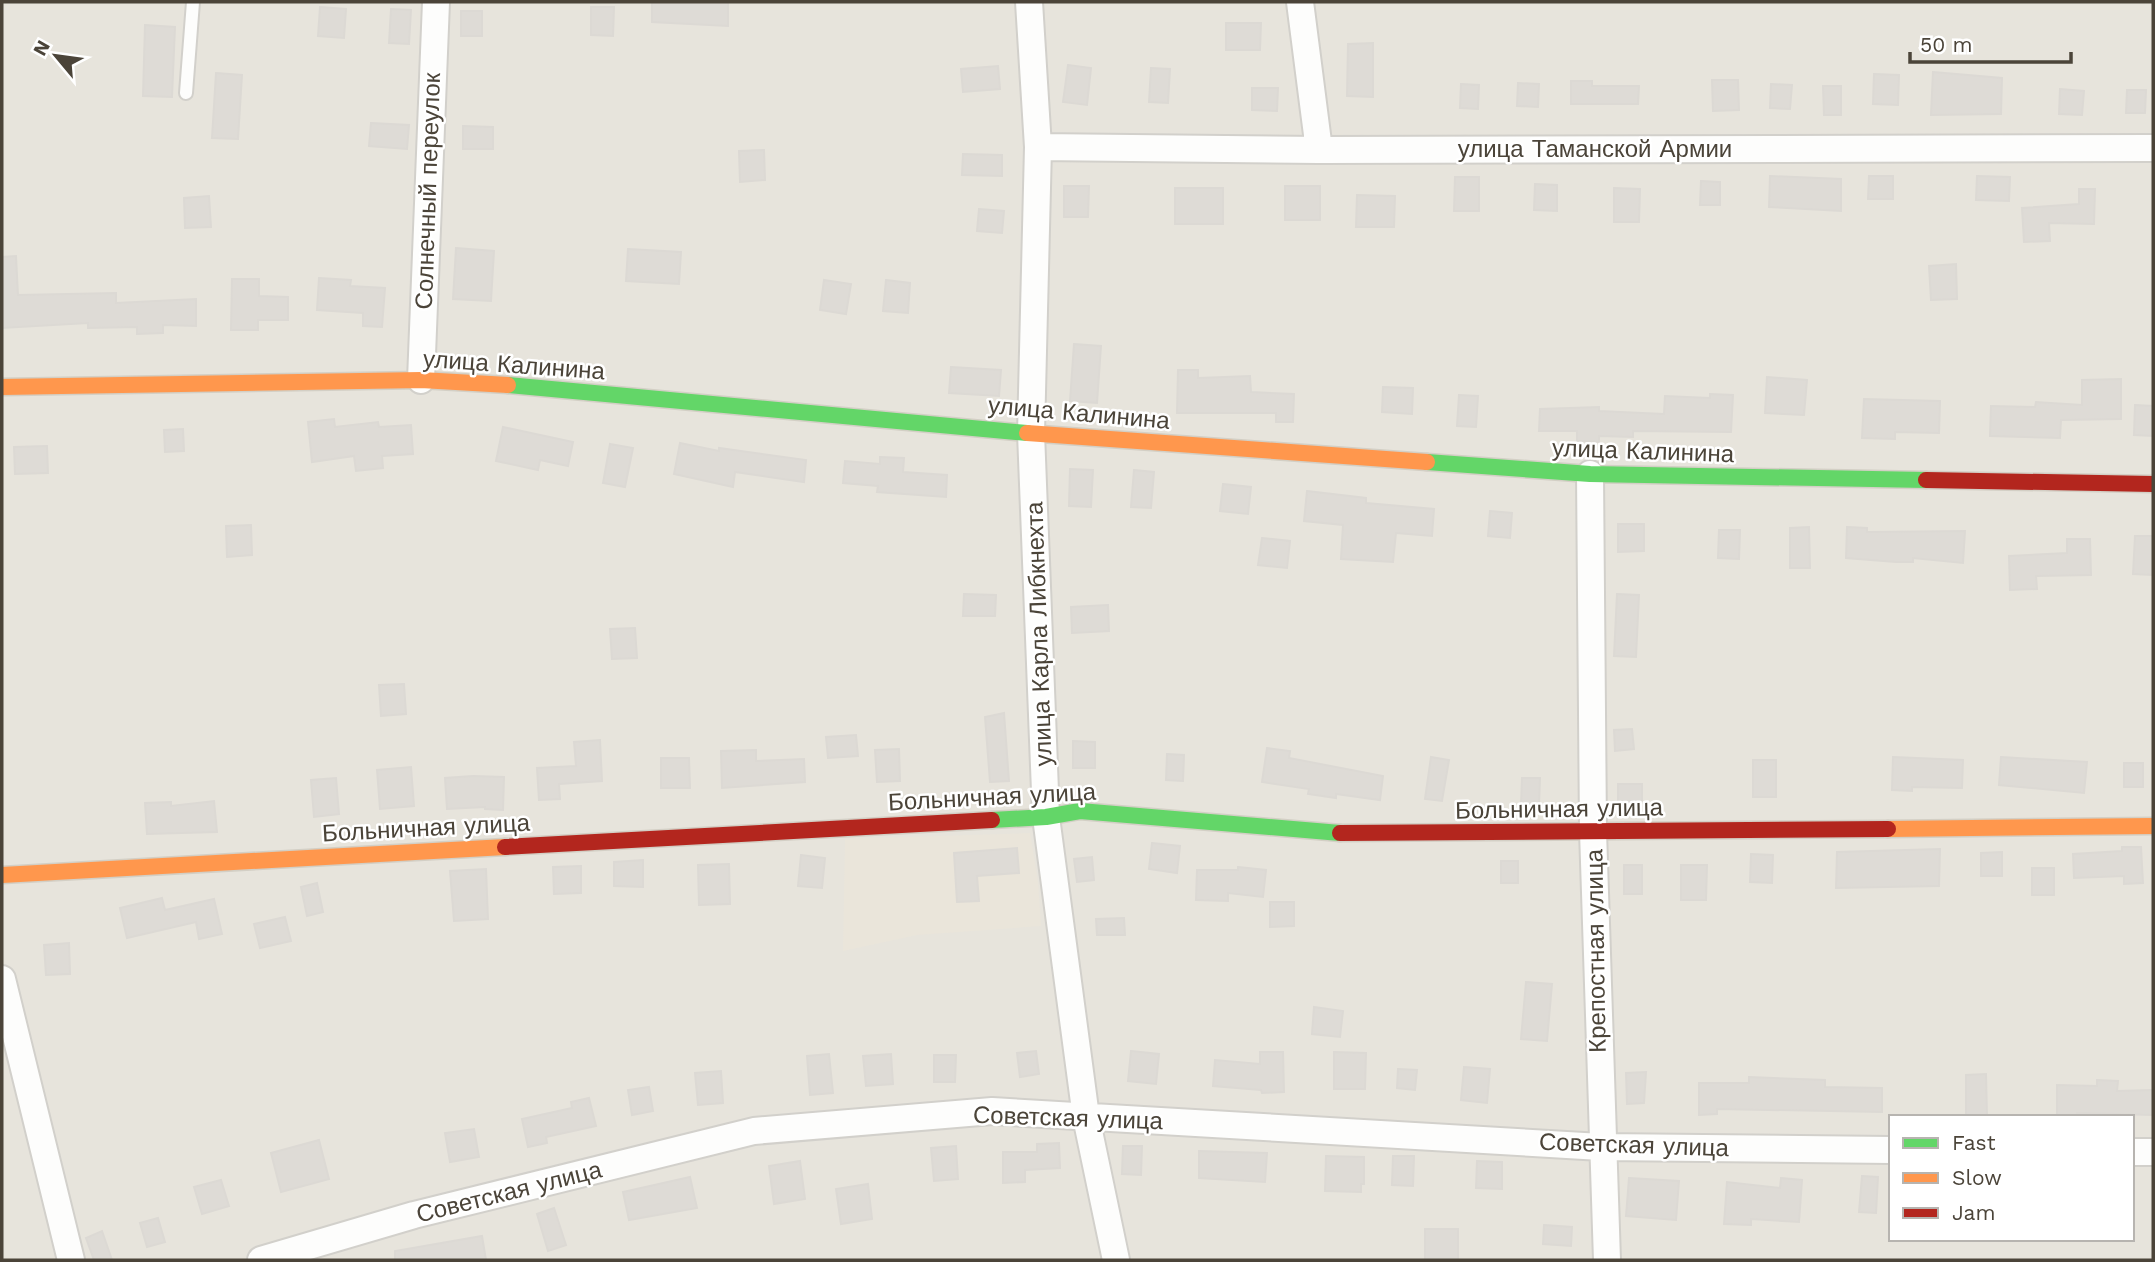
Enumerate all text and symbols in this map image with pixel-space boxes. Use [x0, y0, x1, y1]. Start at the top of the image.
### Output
north arrow [21, 21, 91, 91]
scale bar [1910, 21, 2071, 65]
text: 50 m [1920, 32, 1972, 57]
text: N [28, 36, 55, 60]
street label: Солнечный переулок [410, 72, 446, 310]
street label: улица Таманской Армии [1458, 135, 1732, 163]
street label: улица Калинина [422, 345, 606, 385]
street label: улица Калинина [987, 391, 1172, 435]
street label: улица Калинина [1551, 434, 1735, 468]
street label: улица Карла Либкнехта [1020, 501, 1058, 767]
street label: Больничная улица [887, 778, 1097, 816]
street label: Больничная улица [1455, 793, 1664, 825]
street label: Больничная улица [321, 809, 531, 847]
street label: Крепостная улица [1580, 848, 1612, 1053]
street label: Советская улица [973, 1101, 1164, 1135]
legend [1889, 1115, 2134, 1241]
street label: Советская улица [1539, 1128, 1730, 1162]
text: Fast [1952, 1130, 1996, 1155]
street label: Советская улица [413, 1155, 605, 1229]
text: Slow [1952, 1165, 2002, 1190]
text: Jam [1952, 1200, 1995, 1225]

